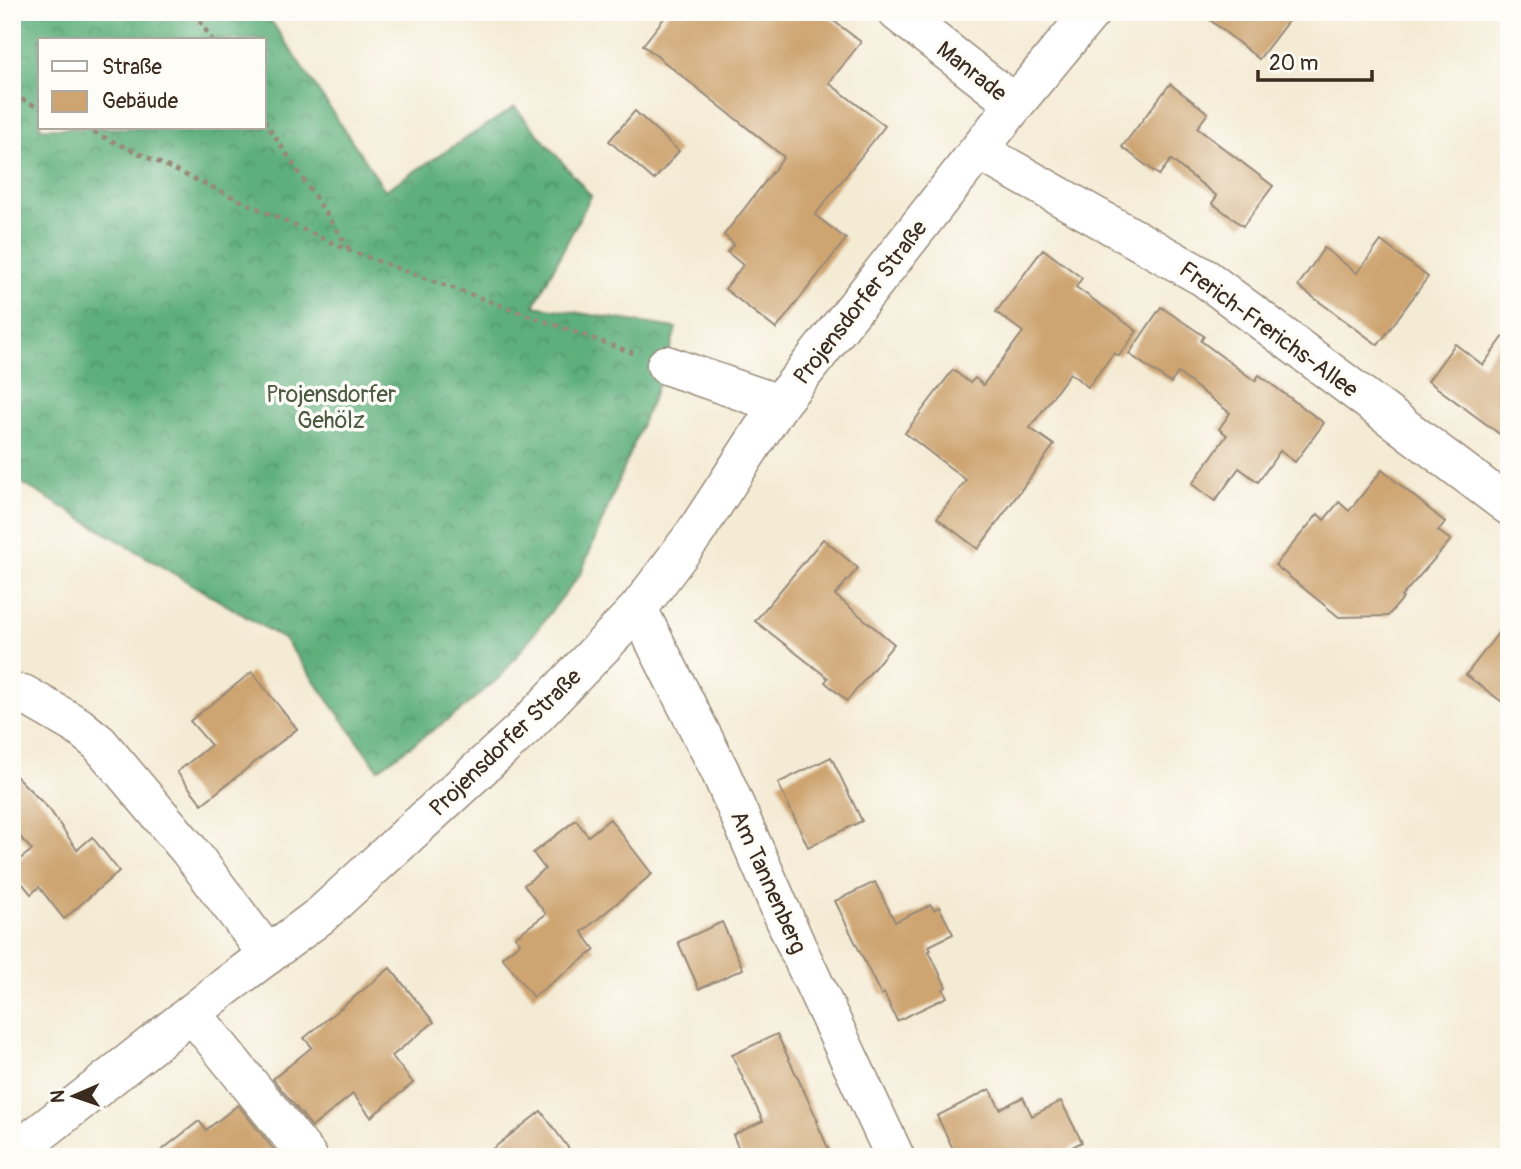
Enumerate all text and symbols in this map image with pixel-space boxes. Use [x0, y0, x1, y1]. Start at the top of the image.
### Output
street label: Manrade [931, 35, 1013, 108]
legend [38, 38, 266, 130]
scale bar [1258, 38, 1372, 82]
text: 20 m [1269, 50, 1318, 77]
text: Straße [102, 54, 162, 81]
text: Gebäude [102, 88, 179, 115]
street label: Projensdorfer Straße [787, 214, 934, 390]
street label: Frerich-Frerichs-Allee [1174, 255, 1364, 404]
park label: Projensdorfer Gehölz [266, 380, 396, 435]
street label: Projensdorfer Straße [423, 662, 588, 822]
street label: Am Tannenberg [724, 806, 813, 958]
north arrow [38, 1060, 108, 1130]
text: N [46, 1090, 70, 1103]

